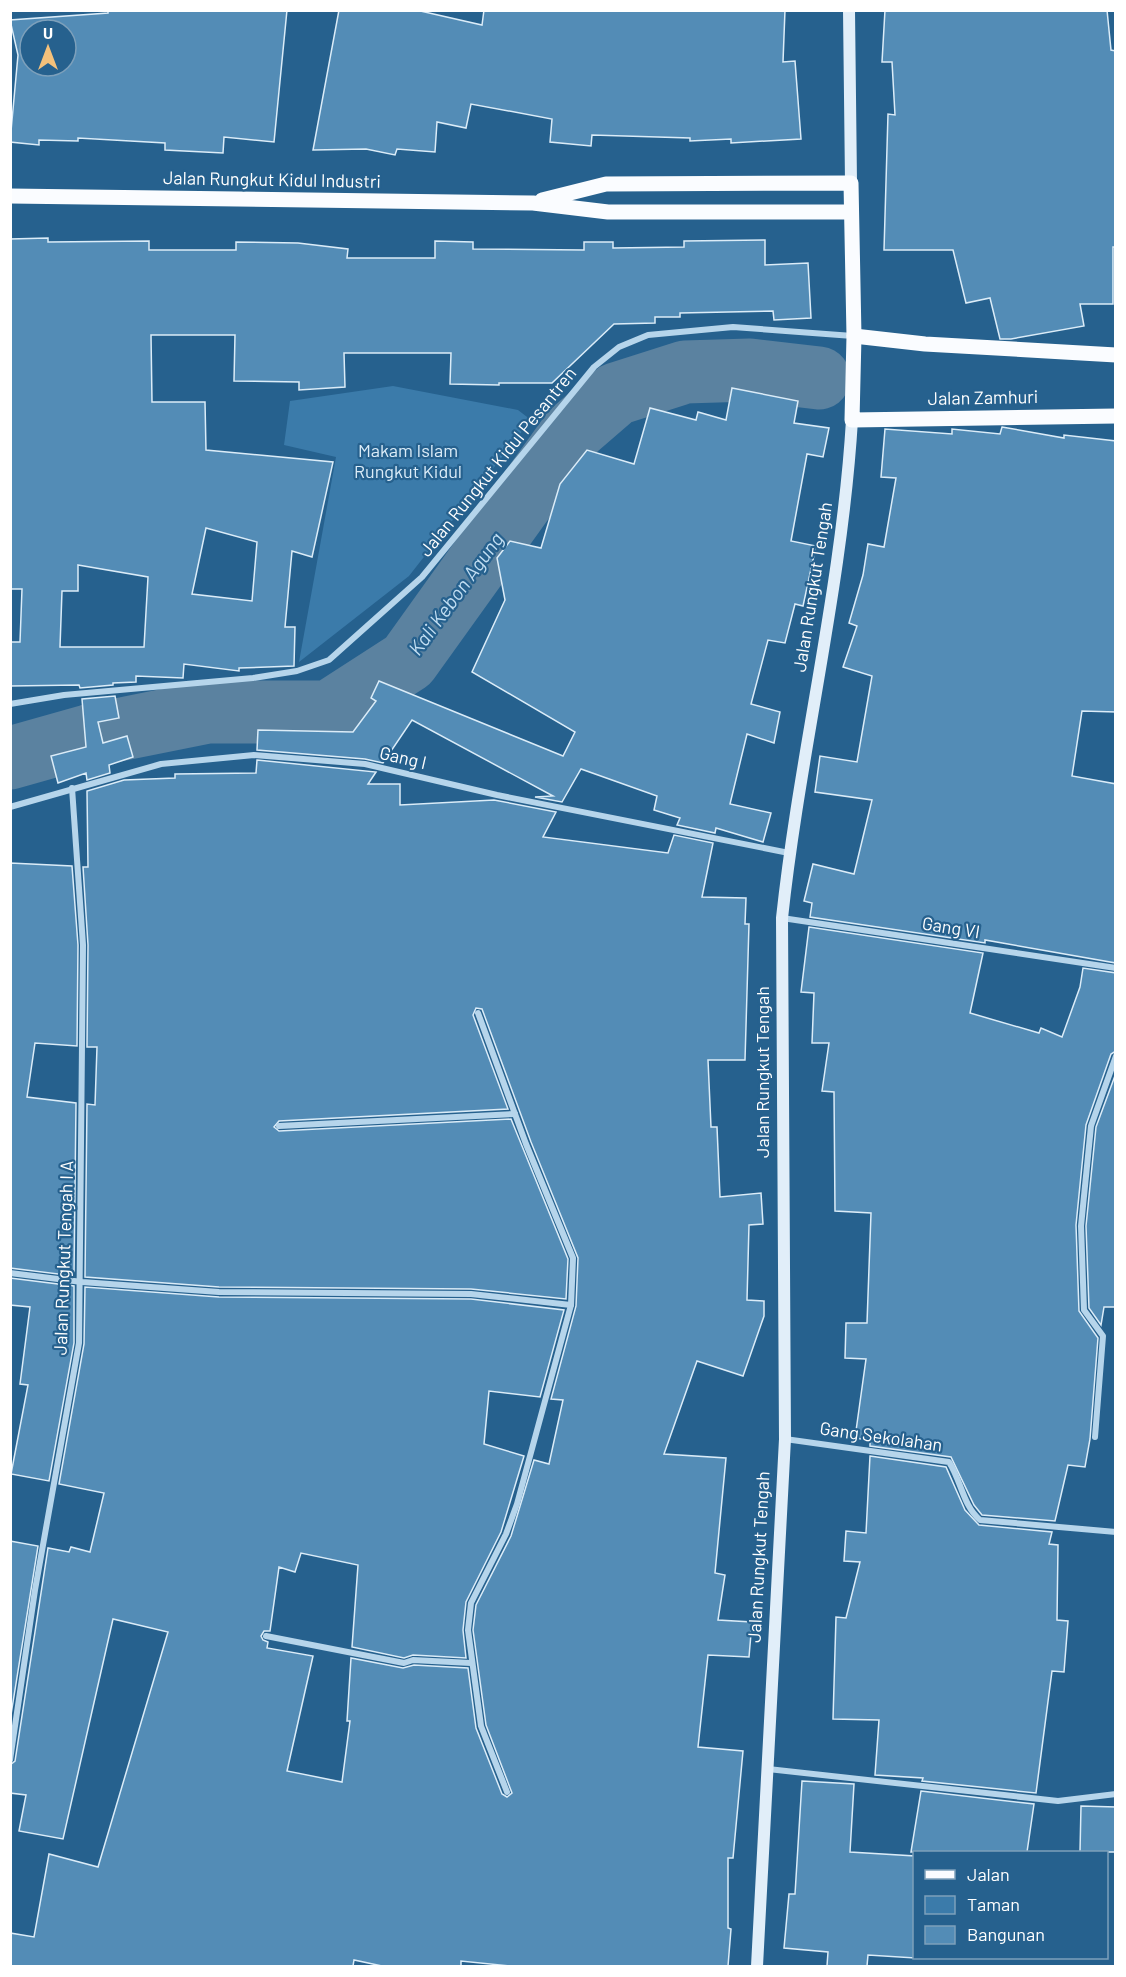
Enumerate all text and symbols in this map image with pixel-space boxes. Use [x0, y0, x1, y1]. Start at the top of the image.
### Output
north arrow [18, 18, 78, 78]
text: U [43, 23, 53, 42]
street label: Jalan Rungkut Kidul Industri [163, 166, 381, 192]
street label: Jalan Rungkut Kidul Pesantren [414, 362, 580, 561]
street label: Jalan Zamhuri [927, 385, 1039, 409]
park label: Makam Islam Rungkut Kidul [354, 439, 462, 482]
street label: Jalan Rungkut Tengah [788, 500, 836, 673]
water label: Kali Kebon Agung [403, 527, 508, 659]
street label: Gang I [378, 741, 429, 773]
street label: Gang VI [921, 912, 982, 942]
street label: Jalan Rungkut Tengah [751, 986, 773, 1158]
street label: Jalan Rungkut Tengah I A [49, 1160, 77, 1356]
street label: Gang Sekolahan [818, 1417, 944, 1456]
street label: Jalan Rungkut Tengah [743, 1471, 773, 1643]
legend [913, 1851, 1108, 1959]
text: Jalan [967, 1863, 1010, 1885]
text: Taman [967, 1893, 1020, 1915]
text: Bangunan [967, 1923, 1045, 1945]

